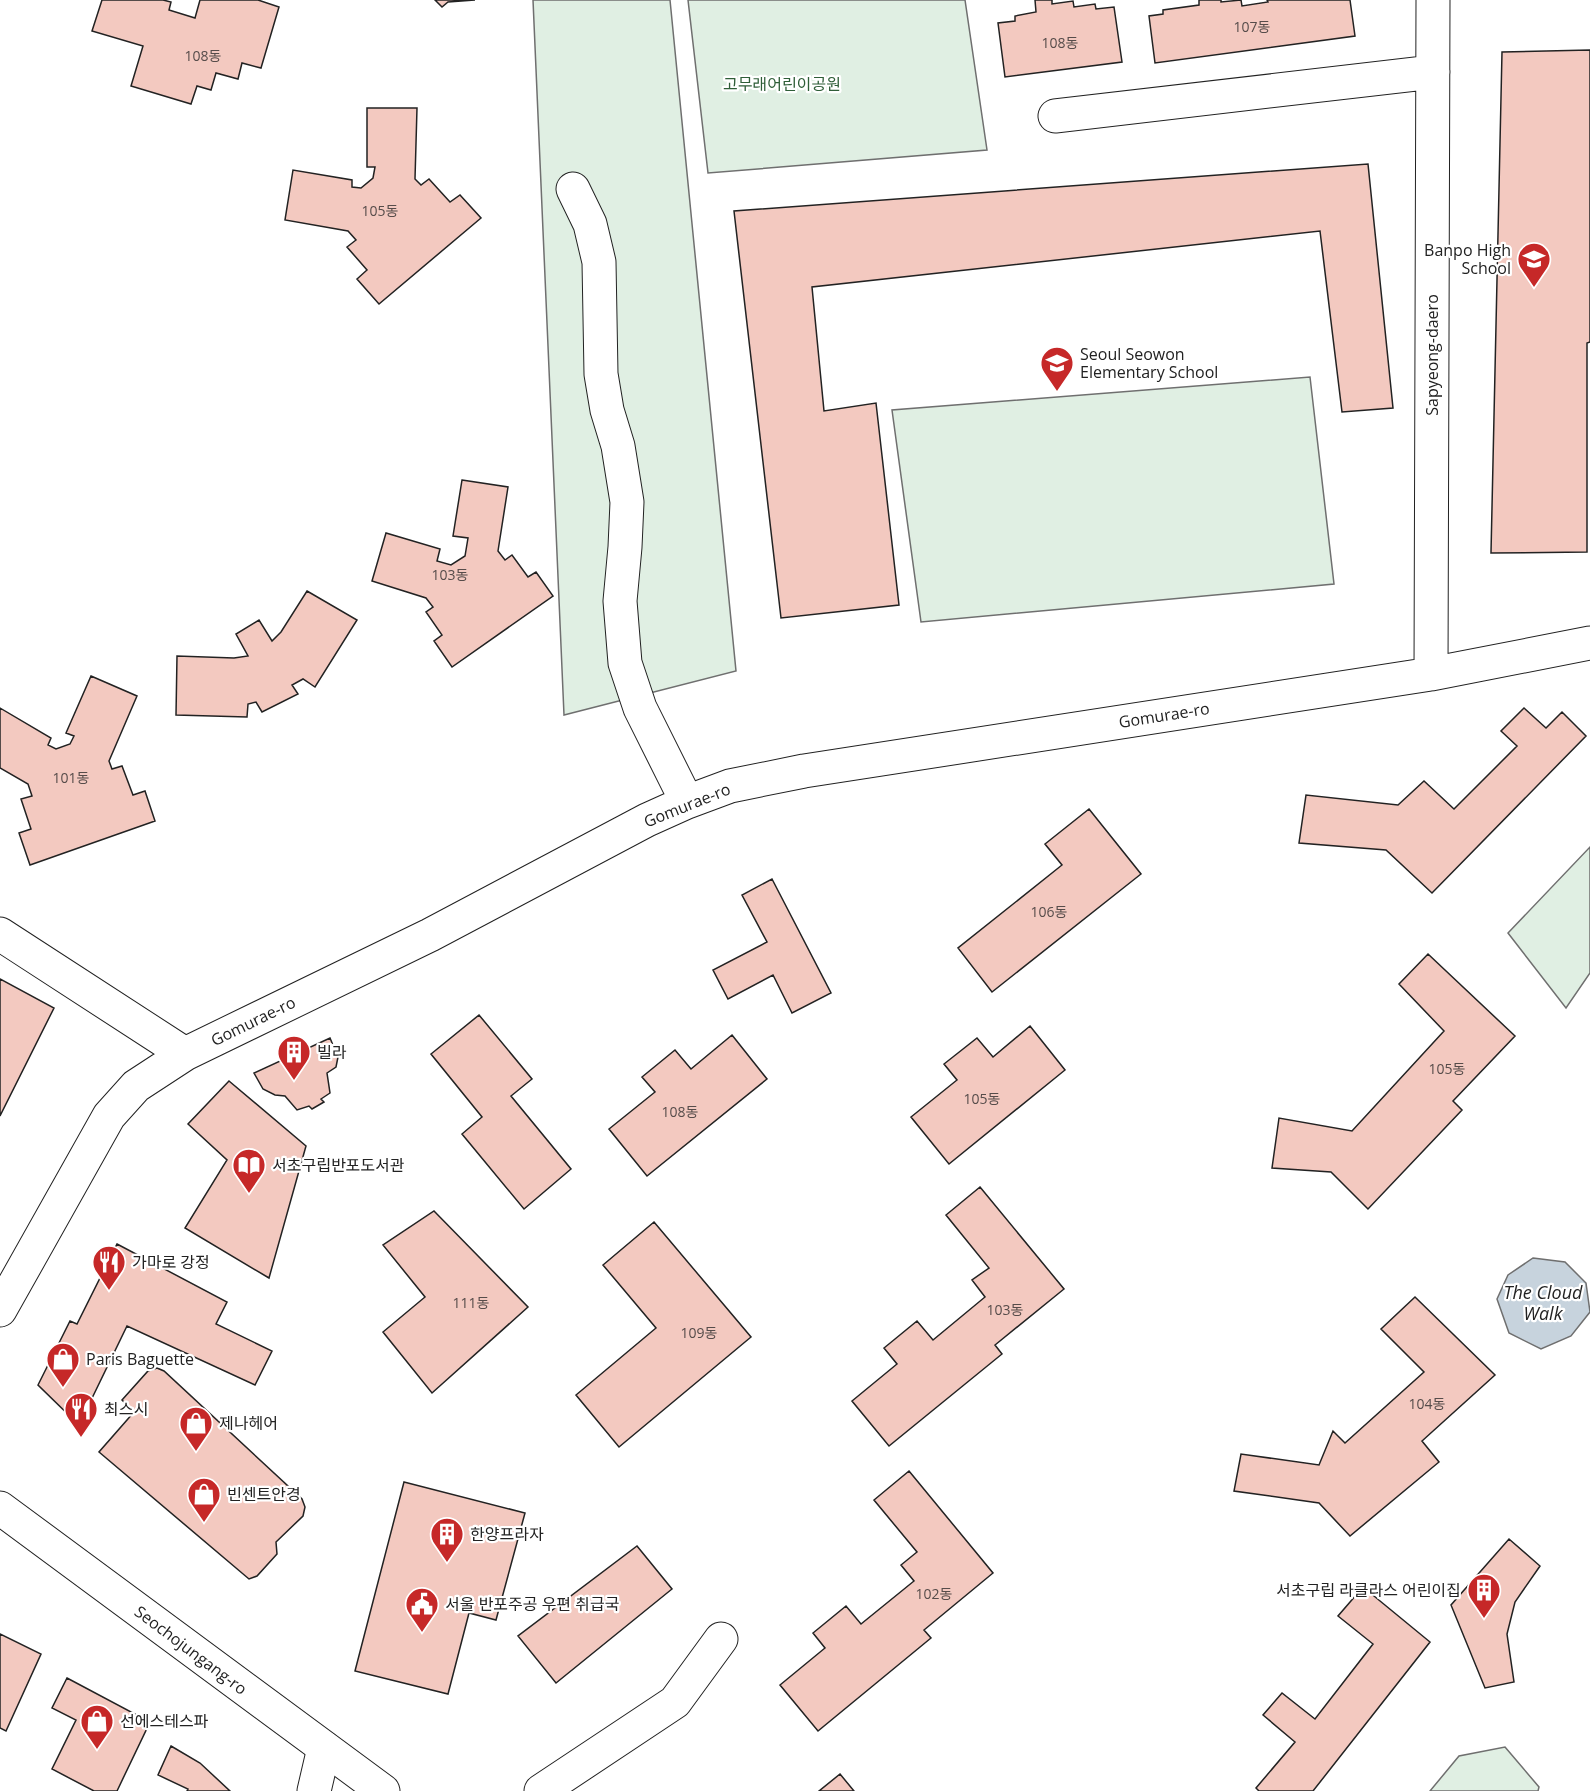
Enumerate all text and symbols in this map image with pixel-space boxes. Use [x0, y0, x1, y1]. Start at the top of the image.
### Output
house number: 107동 [1234, 17, 1271, 36]
house number: 108동 [1042, 33, 1079, 52]
house number: 108동 [185, 46, 222, 65]
park label: 고무래어린이공원 [723, 73, 841, 95]
house number: 105동 [362, 201, 399, 220]
place label: Banpo High School [1424, 239, 1511, 279]
school or university icon: Banpo High School [1516, 241, 1552, 288]
street label: Sapyeong-daero [1421, 294, 1443, 416]
place label: Seoul Seowon Elementary School [1080, 343, 1218, 383]
school or university icon: Seoul Seowon Elementary School [1039, 345, 1075, 392]
house number: 103동 [432, 565, 469, 584]
street label: Gomurae-ro [1117, 697, 1211, 733]
house number: 101동 [53, 768, 90, 787]
street label: Gomurae-ro [640, 778, 734, 832]
house number: 106동 [1031, 902, 1068, 921]
street label: Gomurae-ro [207, 991, 299, 1051]
building icon: 빌라 [276, 1034, 312, 1081]
place label: 빌라 [317, 1041, 347, 1063]
house number: 105동 [1429, 1059, 1466, 1078]
house number: 105동 [964, 1089, 1001, 1108]
house number: 108동 [662, 1102, 699, 1121]
library icon: 서초구립반포도서관 [231, 1147, 267, 1194]
place label: 서초구립반포도서관 [272, 1154, 405, 1176]
restaurant icon: 가마로 강정 [91, 1244, 127, 1291]
place label: 가마로 강정 [132, 1251, 210, 1273]
water label: The Cloud Walk [1503, 1280, 1583, 1325]
house number: 111동 [453, 1293, 490, 1312]
house number: 103동 [987, 1300, 1024, 1319]
house number: 109동 [681, 1323, 718, 1342]
shop icon: Paris Baguette [45, 1341, 81, 1388]
place label: Paris Baguette [86, 1348, 194, 1370]
restaurant icon: 최스시 [63, 1391, 99, 1438]
house number: 104동 [1409, 1394, 1446, 1413]
place label: 최스시 [104, 1398, 148, 1420]
shop icon: 제나헤어 [178, 1405, 214, 1452]
place label: 제나헤어 [219, 1412, 278, 1434]
shop icon: 빈센트안경 [186, 1476, 222, 1523]
place label: 빈센트안경 [227, 1483, 301, 1505]
building icon: 한양프라자 [429, 1516, 465, 1563]
place label: 한양프라자 [470, 1523, 544, 1545]
building icon: 서초구립 라클라스 어린이집 [1466, 1572, 1502, 1619]
place label: 서초구립 라클라스 어린이집 [1276, 1579, 1461, 1601]
house number: 102동 [916, 1584, 953, 1603]
public building icon: 서울 반포주공 우편 취급국 [404, 1586, 440, 1633]
place label: 서울 반포주공 우편 취급국 [445, 1593, 619, 1615]
street label: Seochojungang-ro [130, 1600, 252, 1700]
shop icon: 선에스테스파 [79, 1703, 115, 1750]
place label: 선에스테스파 [120, 1710, 209, 1732]

